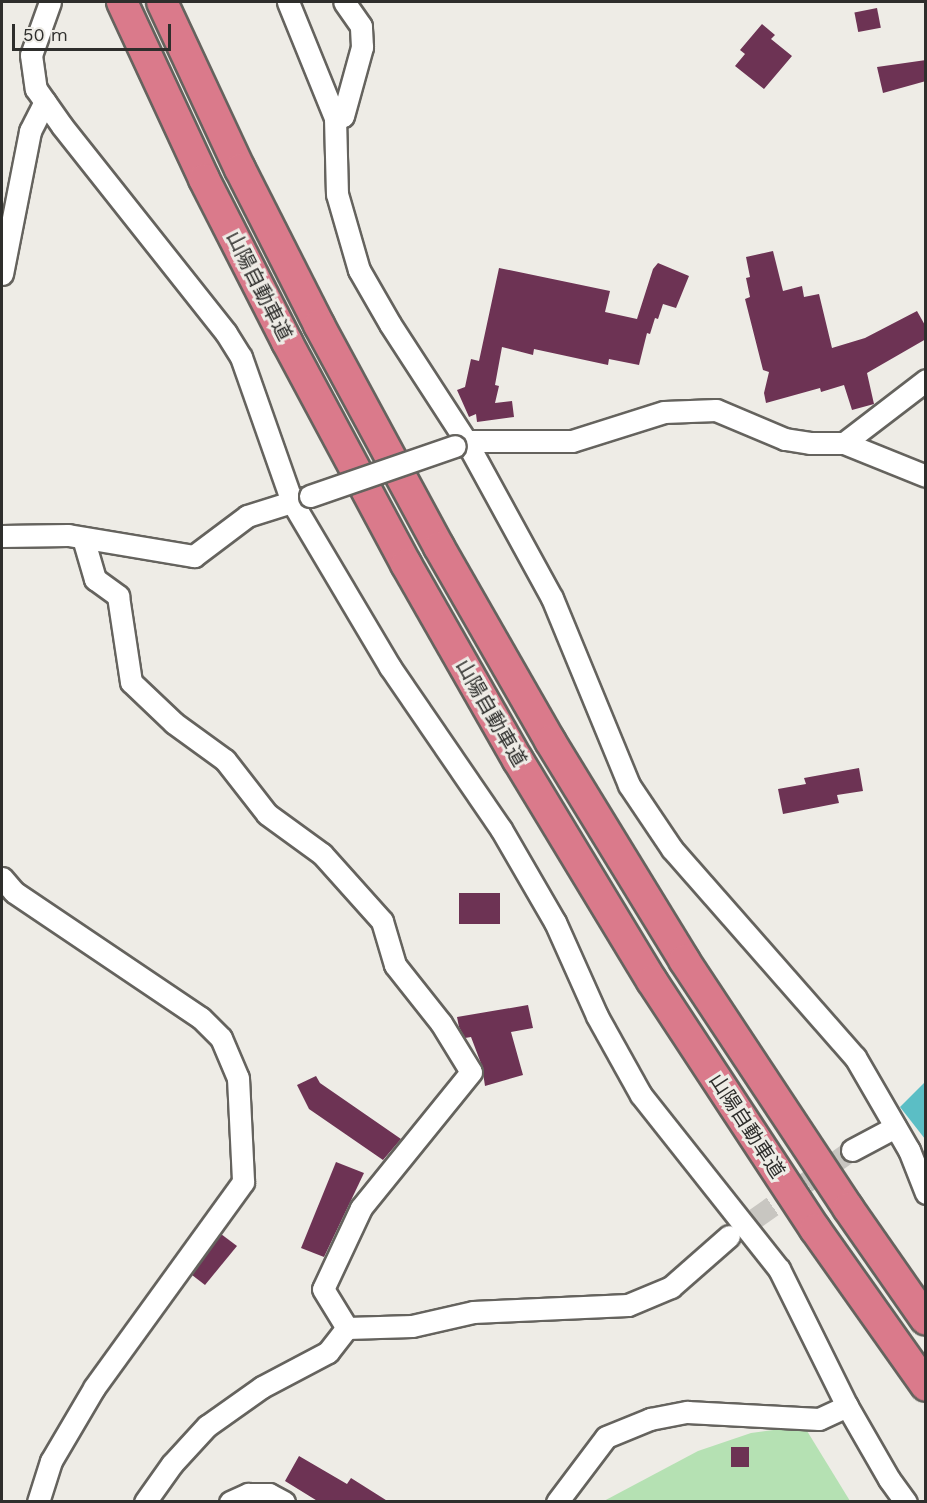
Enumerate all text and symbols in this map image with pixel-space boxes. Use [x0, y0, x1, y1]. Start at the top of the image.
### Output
scale bar [15, 12, 174, 50]
text: 50 m [23, 24, 68, 45]
street label: 山陽自動車道 [221, 227, 297, 345]
street label: 山陽自動車道 [451, 655, 531, 771]
street label: 山陽自動車道 [704, 1069, 790, 1183]

